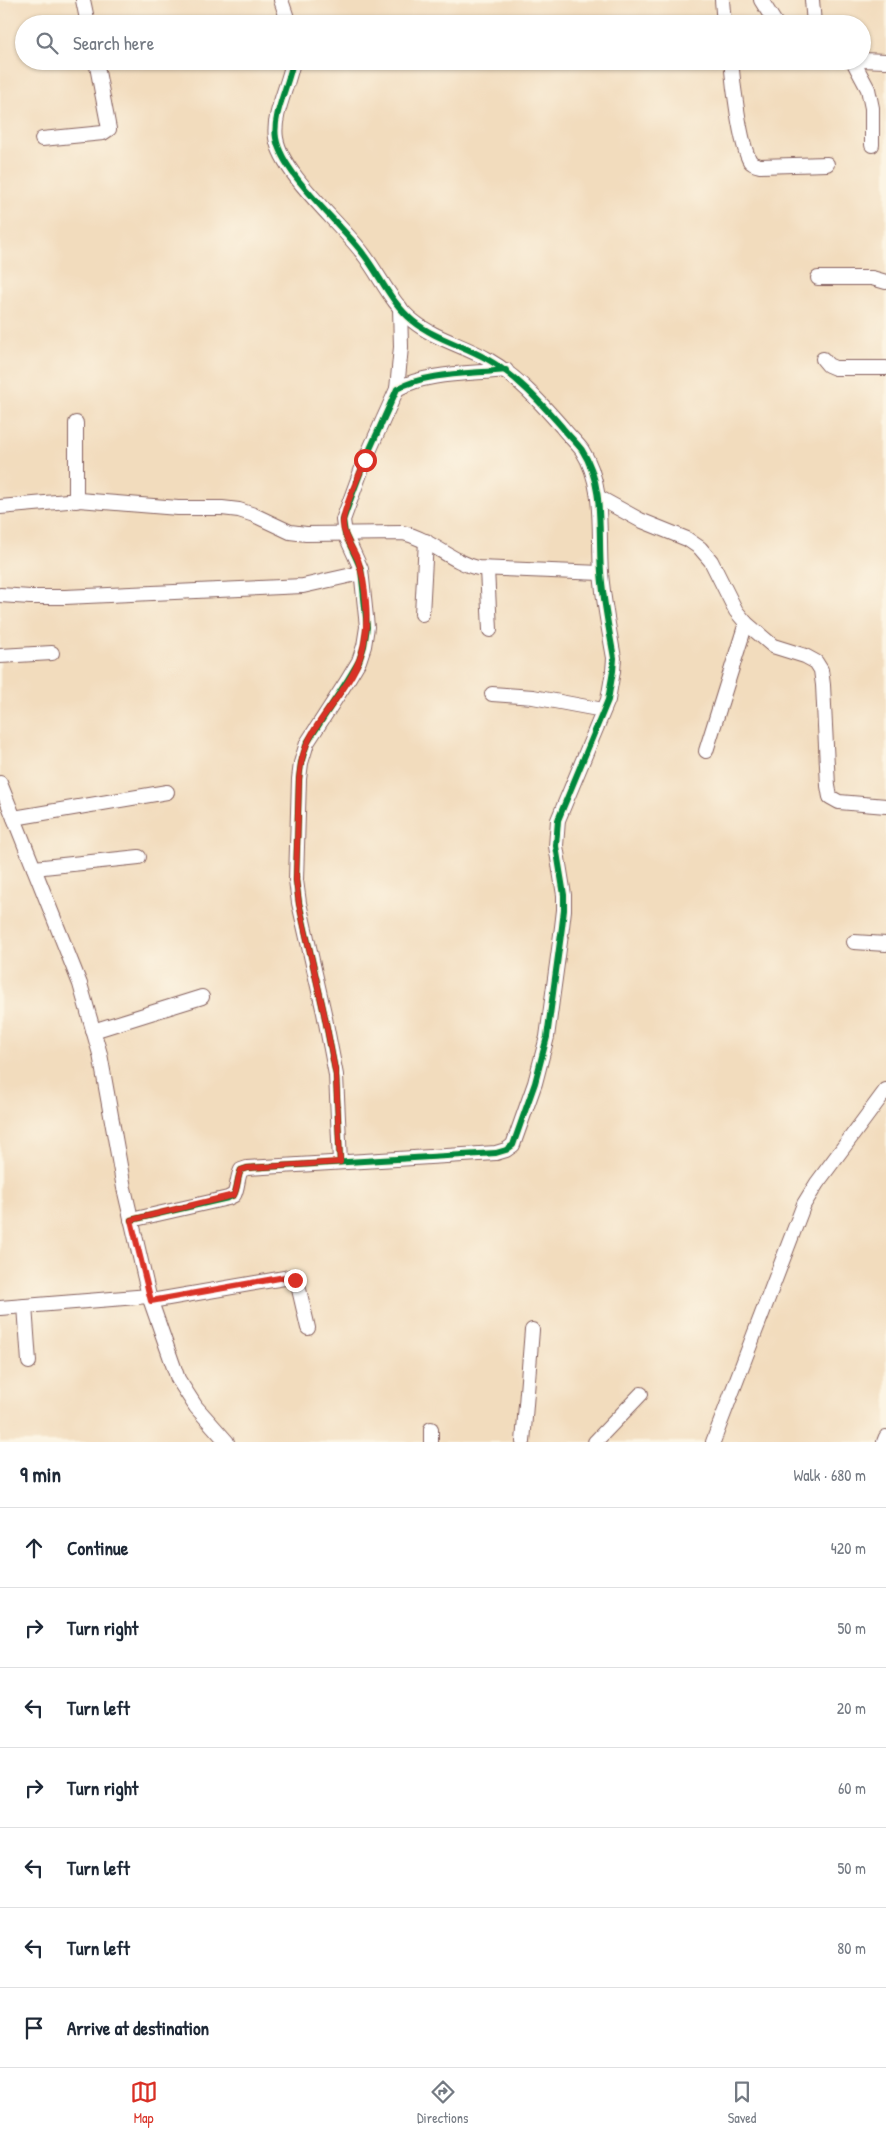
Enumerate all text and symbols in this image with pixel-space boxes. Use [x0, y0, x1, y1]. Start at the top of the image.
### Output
search box [15, 15, 871, 70]
icon: search [33, 29, 61, 57]
text: Search here [73, 30, 154, 56]
route start [354, 449, 377, 472]
route end [284, 1269, 307, 1292]
text: 9 min [20, 1460, 61, 1489]
text: Walk · 680 m [793, 1464, 866, 1486]
icon: ahead [20, 1534, 48, 1562]
text: Continue [67, 1535, 128, 1561]
text: 420 m [831, 1537, 866, 1559]
icon: right [20, 1614, 48, 1642]
text: Turn right [67, 1615, 138, 1641]
text: 50 m [838, 1617, 866, 1639]
icon: left [20, 1694, 48, 1722]
text: Turn left [67, 1695, 130, 1721]
text: 20 m [837, 1697, 866, 1719]
icon: right [20, 1774, 48, 1802]
text: Turn right [67, 1775, 138, 1801]
text: 60 m [838, 1777, 866, 1799]
icon: left [20, 1854, 48, 1882]
text: Turn left [67, 1855, 130, 1881]
text: 50 m [838, 1857, 866, 1879]
icon: left [20, 1934, 48, 1962]
text: Turn left [67, 1935, 130, 1961]
text: 80 m [837, 1937, 866, 1959]
icon: arrive [20, 2014, 48, 2042]
text: Arrive at destination [67, 2015, 209, 2041]
tab: Map [130, 2078, 158, 2127]
tab: Directions [417, 2078, 468, 2127]
tab: Saved [728, 2078, 756, 2127]

